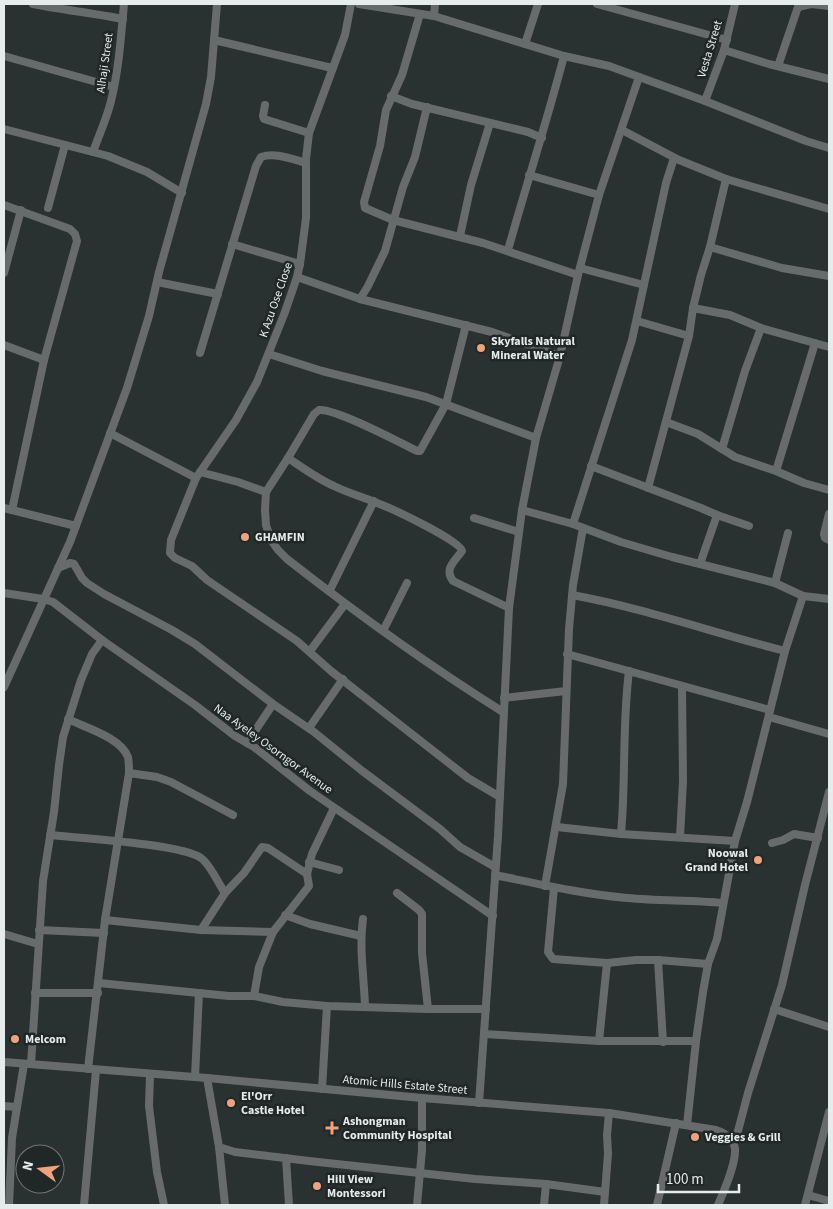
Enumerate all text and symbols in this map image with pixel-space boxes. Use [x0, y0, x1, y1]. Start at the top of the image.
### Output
street label: Vesta Street [693, 18, 727, 80]
street label: Alhaji Street [92, 32, 118, 94]
street label: K Azu Ose Close [255, 260, 297, 340]
place label: Skyfalls Natural Mineral Water [491, 333, 576, 364]
marker: Skyfalls Natural Mineral Water [475, 342, 487, 354]
place label: GHAMFIN [255, 529, 305, 546]
marker: GHAMFIN [239, 531, 251, 543]
street label: Naa Ayeley Osorngor Avenue [210, 700, 336, 798]
place label: Noowal Grand Hotel [685, 845, 749, 876]
marker: Noowal Grand Hotel [752, 854, 764, 866]
place label: Melcom [25, 1031, 66, 1048]
marker: Melcom [9, 1033, 21, 1045]
street label: Atomic Hills Estate Street [342, 1071, 468, 1099]
place label: El'Orr Castle Hotel [241, 1088, 305, 1119]
marker: El'Orr Castle Hotel [225, 1097, 237, 1109]
place label: Ashongman Community Hospital [342, 1113, 452, 1144]
marker: Ashongman Community Hospital [325, 1121, 339, 1135]
place label: Veggies & Grill [704, 1129, 781, 1146]
marker: Veggies & Grill [689, 1131, 701, 1143]
north arrow [15, 1144, 65, 1194]
text: N [18, 1159, 39, 1173]
scale bar [658, 1162, 739, 1194]
text: 100 m [666, 1169, 704, 1190]
place label: Hill View Montessori [327, 1171, 386, 1202]
marker: Hill View Montessori [311, 1180, 323, 1192]

